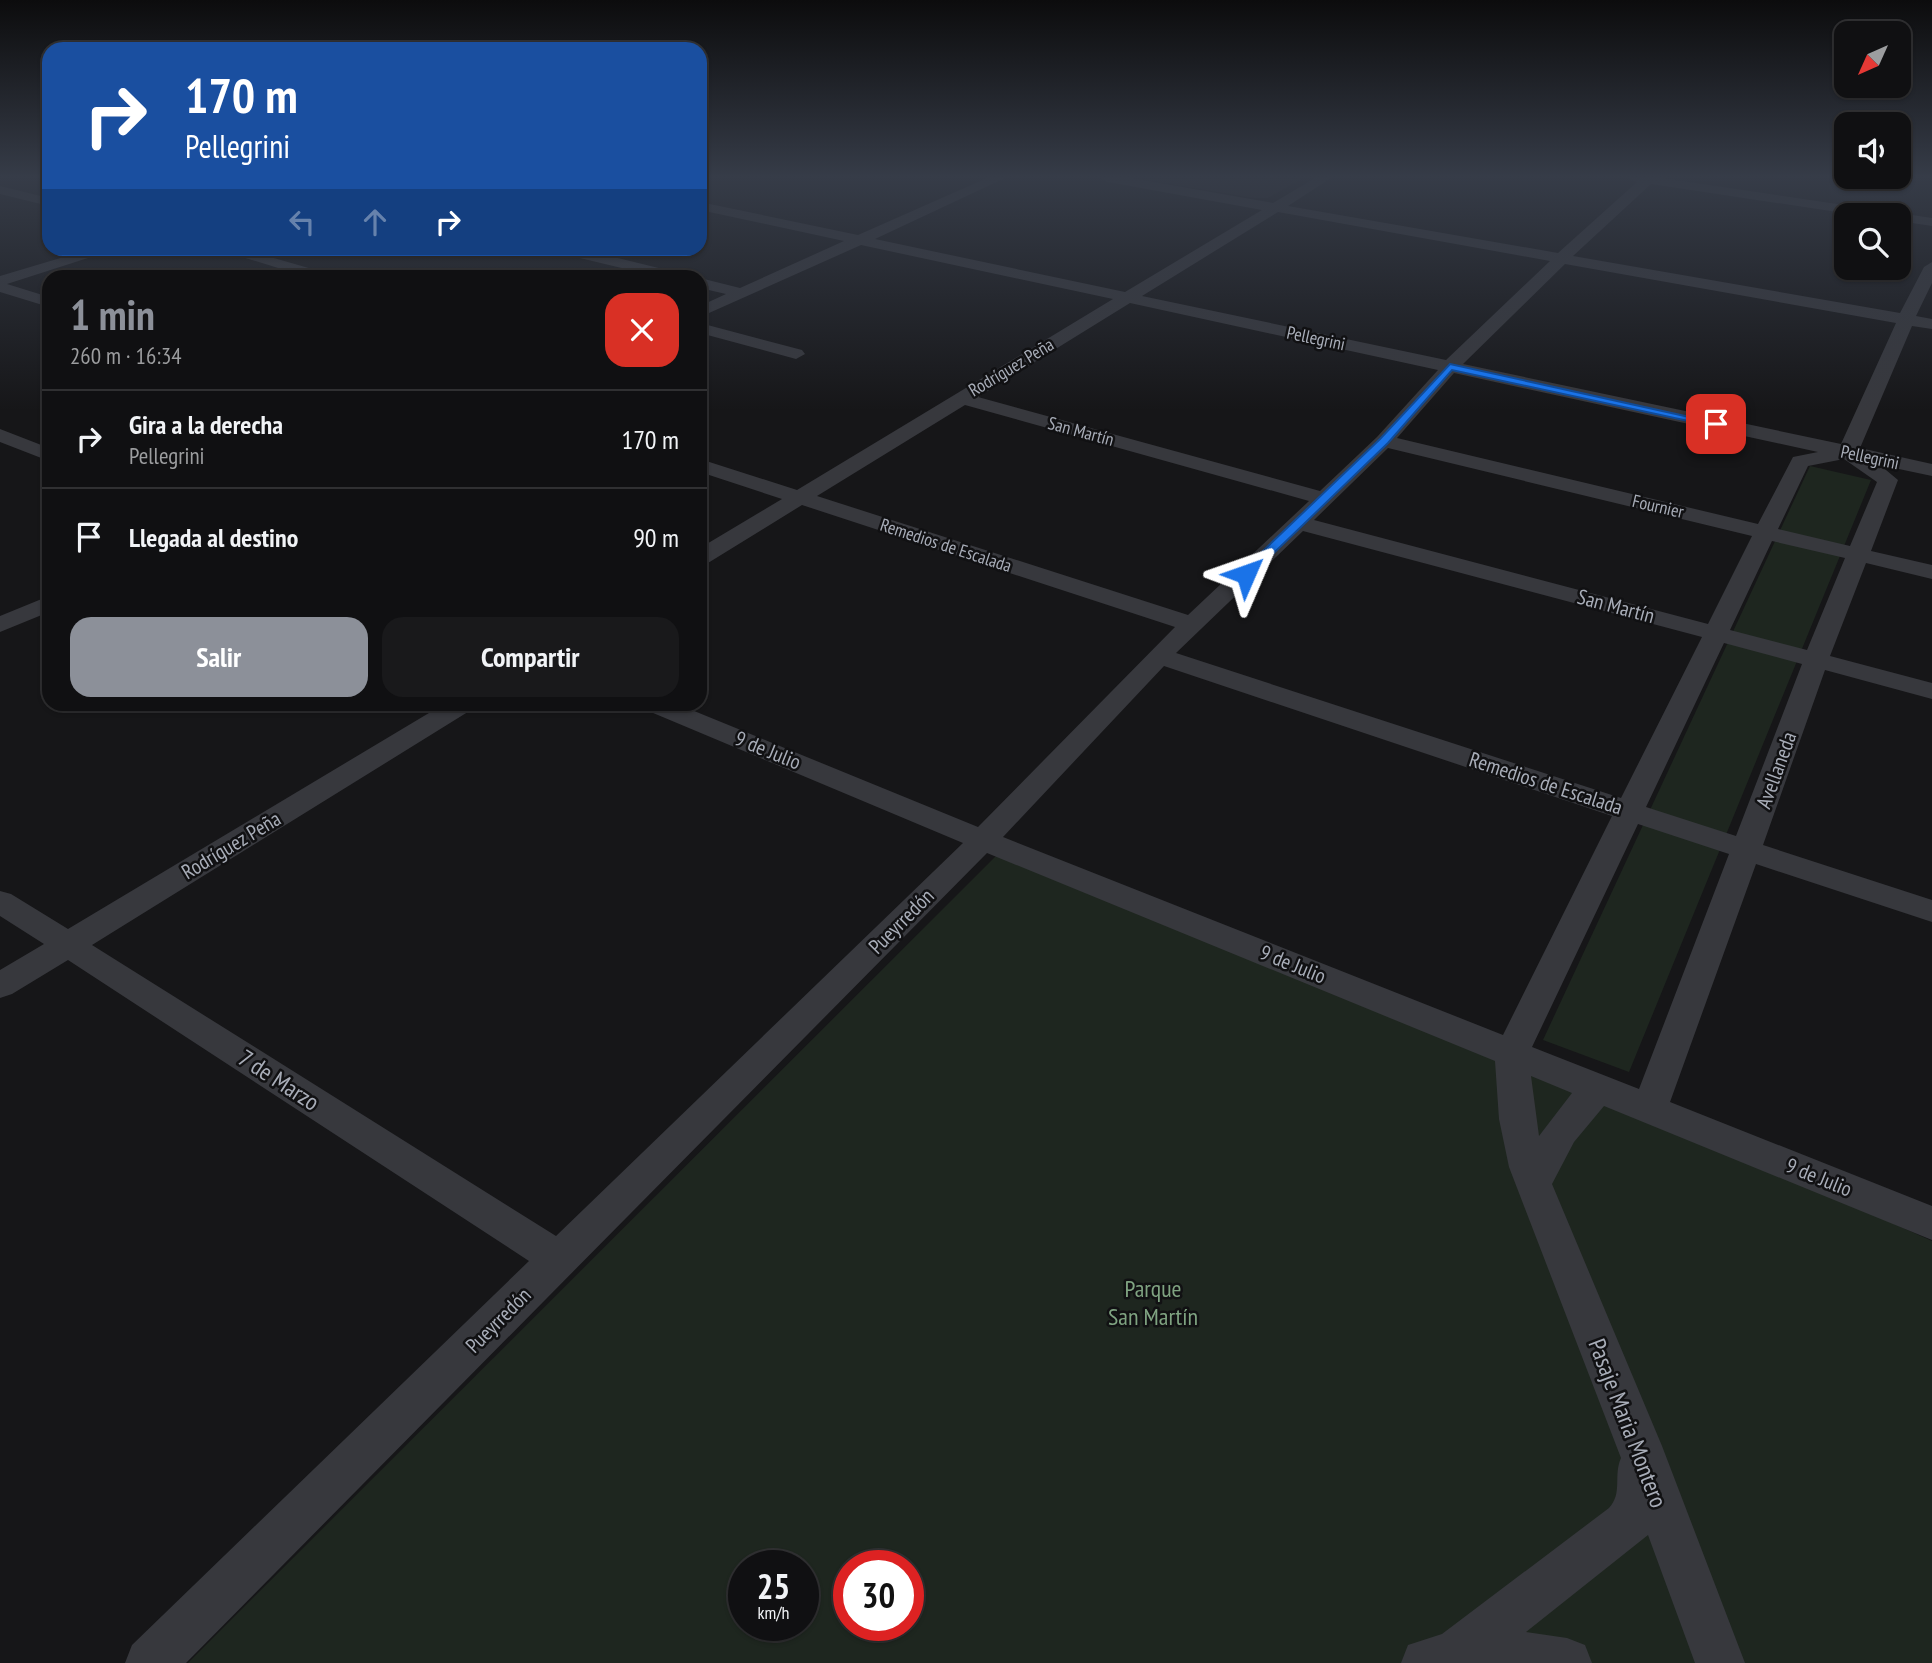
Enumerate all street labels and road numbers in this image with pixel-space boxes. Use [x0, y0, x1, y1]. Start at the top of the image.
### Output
street label: Pellegrini [1285, 321, 1347, 355]
street label: Rodríguez Peña [964, 333, 1058, 401]
street label: San Martín [1045, 411, 1117, 451]
street label: Pellegrini [1839, 440, 1901, 474]
street label: Fournier [1630, 489, 1686, 523]
street label: Remedios de Escalada [877, 513, 1015, 577]
street label: San Martín [1575, 583, 1657, 629]
street label: 9 de Julio [731, 725, 805, 775]
street label: Avellaneda [1750, 728, 1802, 812]
street label: Remedios de Escalada [1466, 746, 1626, 820]
street label: Rodríguez Peña [176, 805, 286, 885]
street label: Pueyrredón [863, 883, 939, 959]
street label: 9 de Julio [1256, 939, 1330, 989]
street label: 7 de Marzo [233, 1042, 325, 1118]
street label: 9 de Julio [1782, 1152, 1856, 1202]
street label: Pueyrredón [460, 1282, 536, 1358]
street label: Pasaje Maria Montero [1582, 1334, 1674, 1512]

